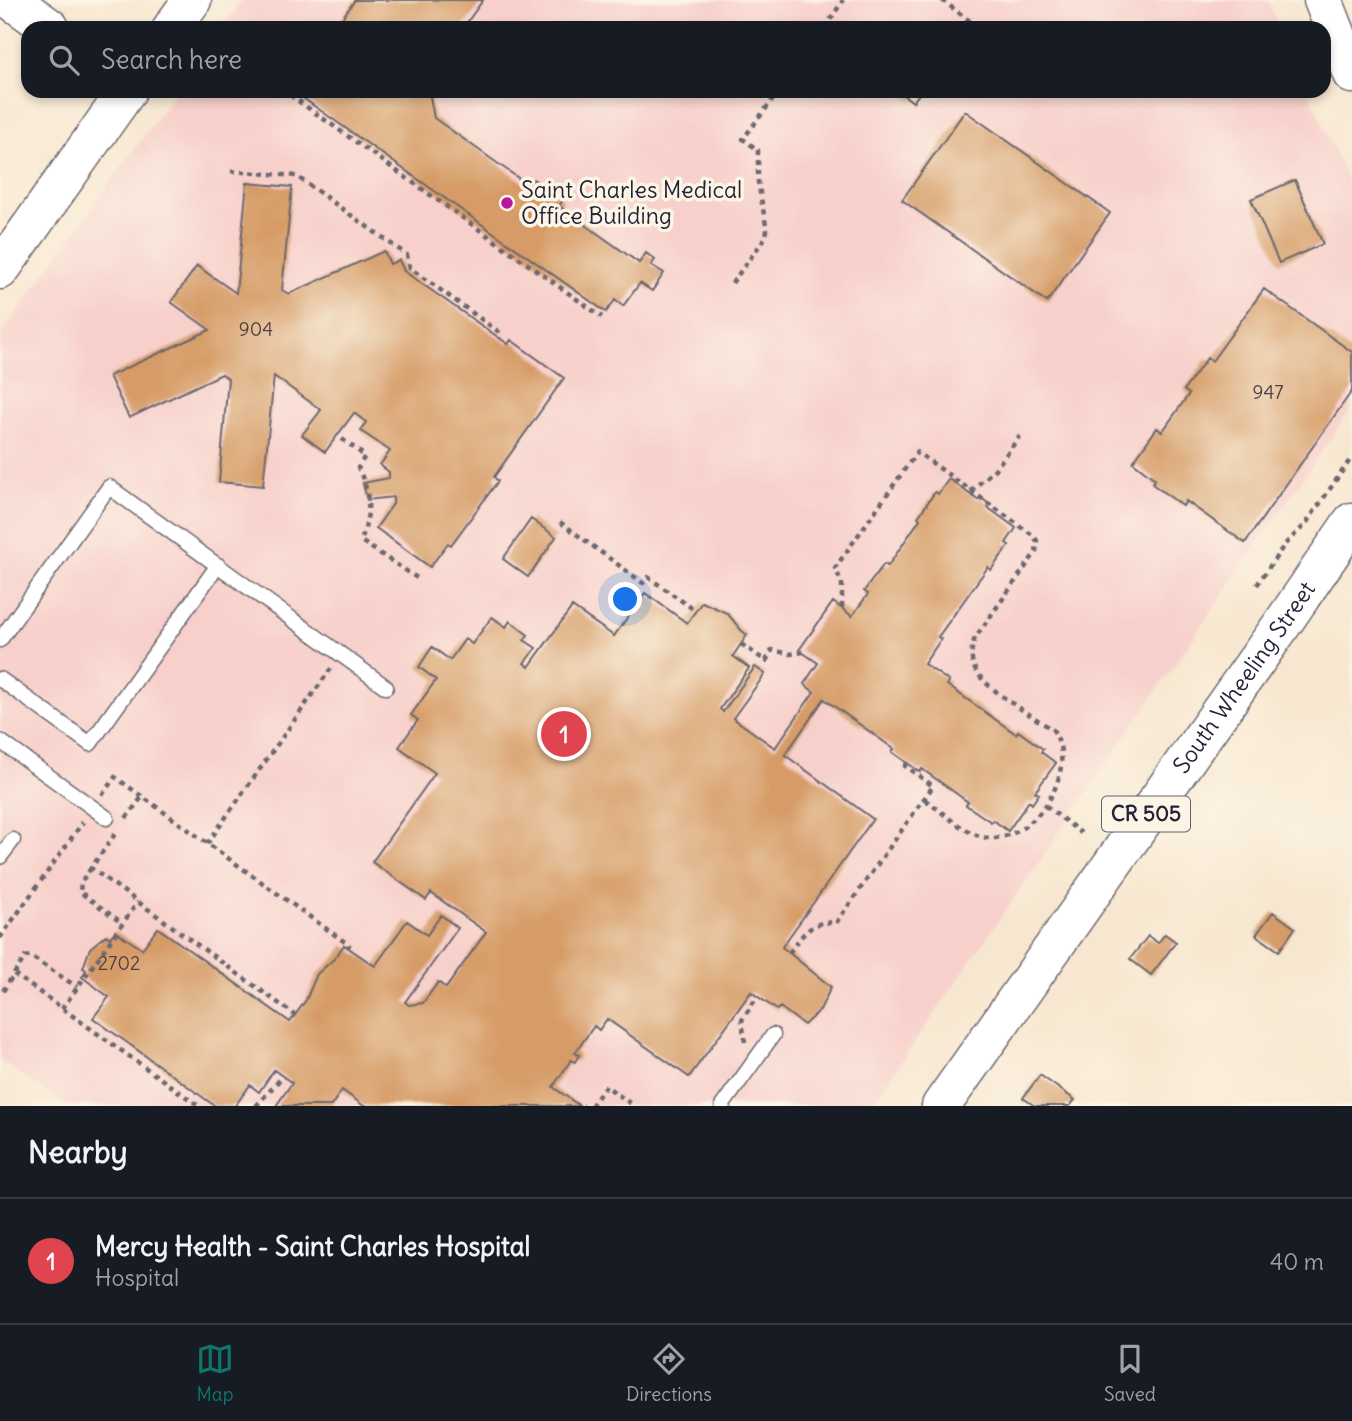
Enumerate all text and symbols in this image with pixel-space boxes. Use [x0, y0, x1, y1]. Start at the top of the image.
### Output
search box [21, 21, 1331, 98]
icon: search [45, 41, 83, 79]
text: Search here [101, 43, 242, 76]
place label: Saint Charles Medical Office Building [521, 175, 742, 230]
marker: Saint Charles Medical Office Building [499, 195, 515, 211]
house number: 904 [239, 317, 273, 341]
house number: 947 [1252, 380, 1284, 404]
street label: South Wheeling Street [1166, 575, 1321, 779]
your location [608, 582, 642, 616]
pin: 1 [541, 708, 587, 760]
road number: CR 505 [1102, 796, 1190, 832]
house number: 2702 [98, 951, 140, 975]
text: Nearby [28, 1133, 128, 1171]
text: Mercy Health - Saint Charles Hospital [95, 1230, 530, 1263]
text: 1 [46, 1247, 56, 1276]
text: 40 m [1270, 1247, 1324, 1276]
text: Hospital [95, 1263, 179, 1292]
tab: Map [196, 1340, 234, 1406]
tab: Directions [626, 1340, 712, 1406]
tab: Saved [1104, 1340, 1156, 1406]

